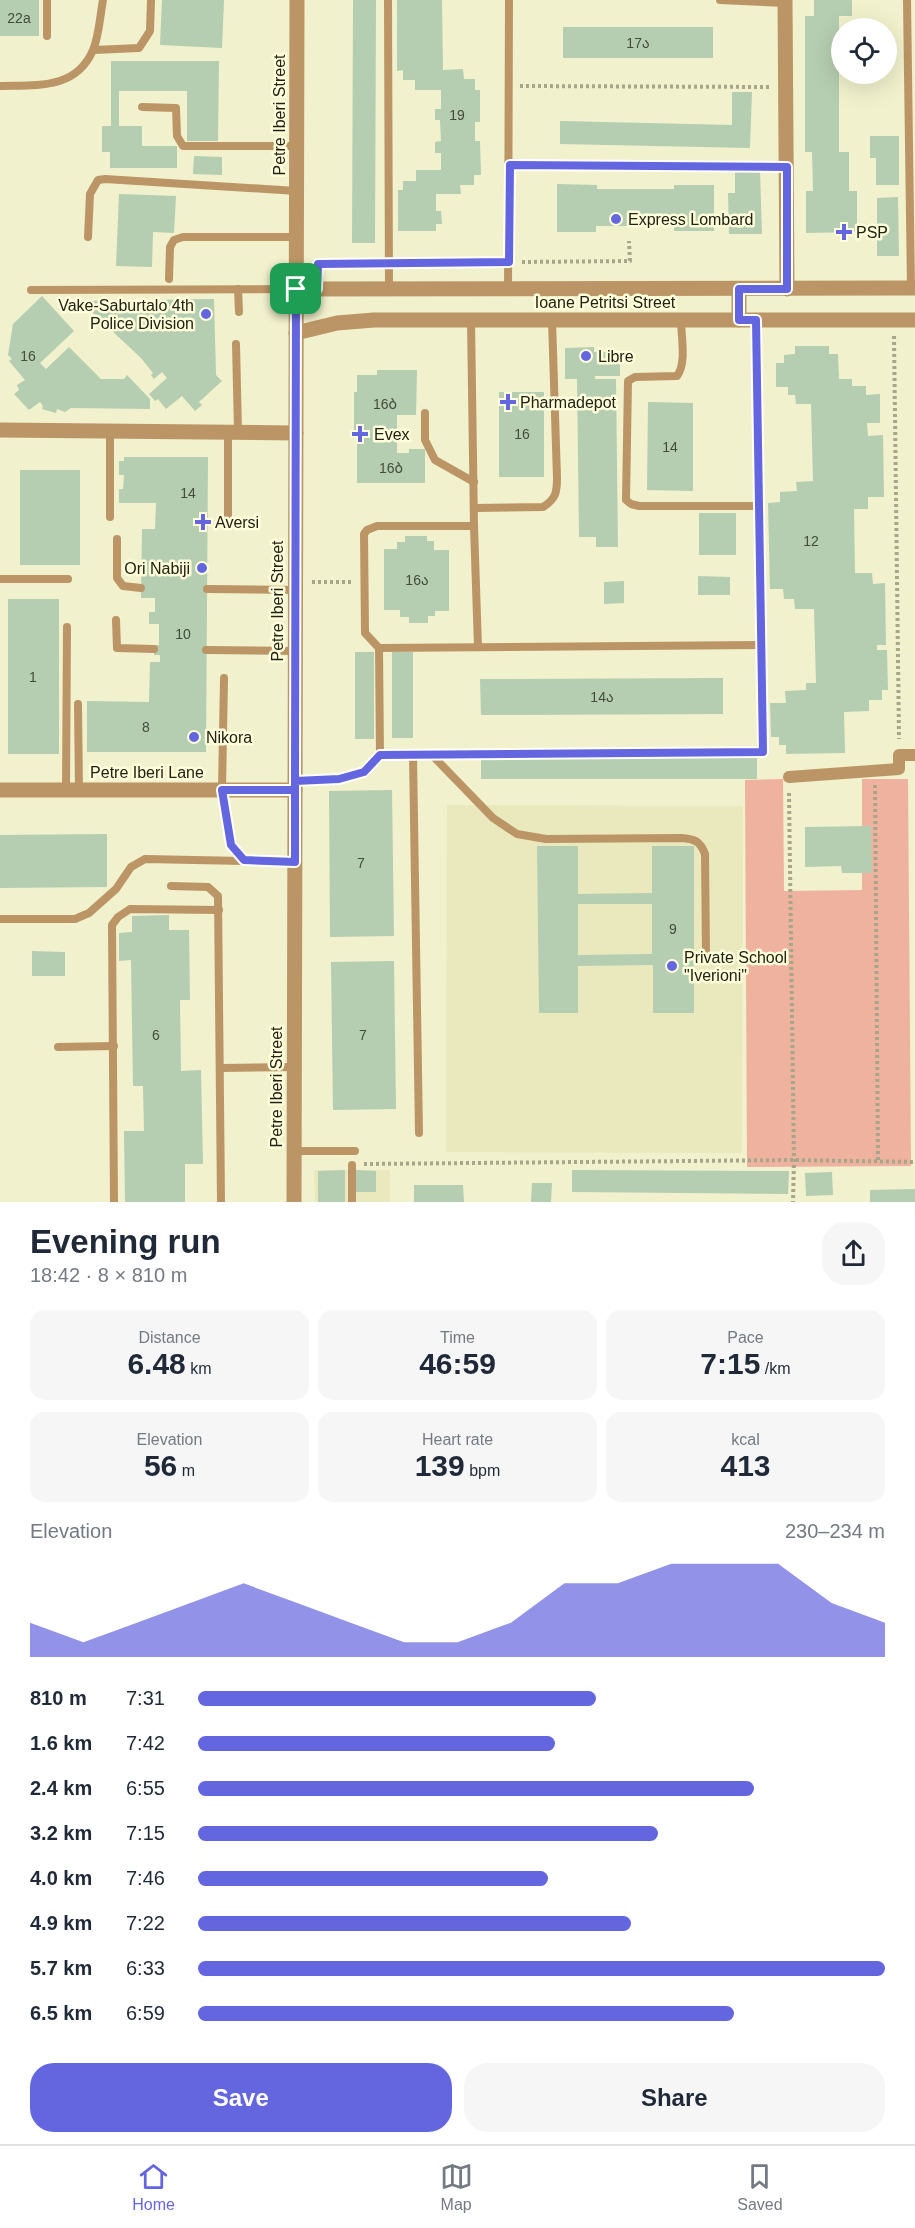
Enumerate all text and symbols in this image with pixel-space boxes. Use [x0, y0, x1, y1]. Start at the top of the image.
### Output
house number: 22a [7, 10, 31, 26]
map controls [831, 18, 897, 84]
button: locate [831, 18, 897, 84]
house number: 17ა [626, 35, 650, 51]
street label: Petre Iberi Street [271, 54, 288, 175]
house number: 19 [449, 107, 465, 123]
place label: Express Lombard [628, 211, 753, 228]
marker: Express Lombard [609, 212, 623, 226]
place label: PSP [856, 224, 888, 241]
marker: PSP [837, 225, 851, 239]
pin [270, 263, 321, 314]
icon: arrive [279, 272, 312, 305]
street label: Ioane Petritsi Street [535, 294, 676, 311]
place label: Vake-Saburtalo 4th Police Division [58, 297, 194, 332]
marker: Vake-Saburtalo 4th Police Division [199, 307, 213, 321]
house number: 16 [20, 348, 36, 364]
place label: Libre [598, 348, 634, 365]
marker: Libre [579, 349, 593, 363]
place label: Pharmadepot [520, 394, 617, 411]
marker: Pharmadepot [501, 395, 515, 409]
house number: 16ბ [373, 396, 397, 412]
marker: Evex [351, 425, 369, 443]
place label: Evex [374, 426, 410, 443]
house number: 16 [514, 426, 530, 442]
house number: 14 [662, 439, 678, 455]
house number: 16ბ [379, 460, 403, 476]
house number: 14 [180, 485, 196, 501]
place label: Aversi [215, 514, 259, 531]
marker: Aversi [196, 515, 210, 529]
house number: 12 [803, 533, 819, 549]
street label: Petre Iberi Street [269, 540, 286, 661]
place label: Ori Nabiji [124, 560, 190, 577]
marker: Ori Nabiji [195, 561, 209, 575]
house number: 16ა [405, 572, 429, 588]
house number: 10 [175, 626, 191, 642]
house number: 1 [29, 669, 37, 685]
house number: 14ა [590, 689, 614, 705]
house number: 8 [142, 719, 150, 735]
place label: Nikora [206, 729, 252, 746]
marker: Nikora [187, 730, 201, 744]
street label: Petre Iberi Lane [90, 764, 204, 781]
house number: 7 [357, 855, 365, 871]
house number: 9 [669, 921, 677, 937]
place label: Private School "Iverioni" [684, 949, 787, 984]
marker: Private School "Iverioni" [665, 959, 679, 973]
street label: Petre Iberi Street [268, 1026, 285, 1147]
house number: 6 [152, 1027, 160, 1043]
house number: 7 [359, 1027, 367, 1043]
button: share [822, 1222, 885, 1285]
text: Evening run [30, 1223, 221, 1260]
text: 18:42 · 8 × 810 m [30, 1264, 187, 1286]
text: Distance [138, 1329, 201, 1346]
text: Time [440, 1329, 475, 1346]
text: Pace [727, 1329, 764, 1346]
text: 6.48 [127, 1347, 186, 1380]
text: 46:59 [419, 1347, 496, 1380]
text: 7:15 [700, 1347, 760, 1380]
text: km [186, 1360, 212, 1377]
text: /km [760, 1360, 791, 1377]
text: Elevation [137, 1431, 202, 1448]
text: Heart rate [422, 1431, 493, 1448]
text: kcal [731, 1431, 760, 1448]
text: 56 [144, 1449, 177, 1482]
text: 139 [415, 1449, 465, 1482]
text: 413 [720, 1449, 771, 1482]
text: m [177, 1462, 195, 1479]
text: bpm [465, 1462, 500, 1479]
text: Elevation [30, 1520, 112, 1542]
text: 230–234 m [785, 1520, 885, 1542]
text: 810 m [30, 1687, 87, 1709]
text: 7:31 [126, 1687, 165, 1709]
text: 1.6 km [30, 1732, 92, 1754]
text: 7:42 [126, 1732, 165, 1754]
text: 2.4 km [30, 1777, 92, 1799]
text: 6:55 [126, 1777, 165, 1799]
text: 3.2 km [30, 1822, 92, 1844]
text: 7:15 [126, 1822, 165, 1844]
text: 4.0 km [30, 1867, 92, 1889]
text: 7:46 [126, 1867, 165, 1889]
text: 4.9 km [30, 1912, 92, 1934]
text: 7:22 [126, 1912, 165, 1934]
text: 5.7 km [30, 1957, 92, 1979]
text: 6:33 [126, 1957, 165, 1979]
text: 6.5 km [30, 2002, 92, 2024]
text: 6:59 [126, 2002, 165, 2024]
button: Save [30, 2063, 452, 2132]
button: Share [464, 2063, 885, 2132]
tab: Home [132, 2160, 175, 2214]
tab: Map [440, 2160, 473, 2214]
tab: Saved [737, 2160, 783, 2214]

